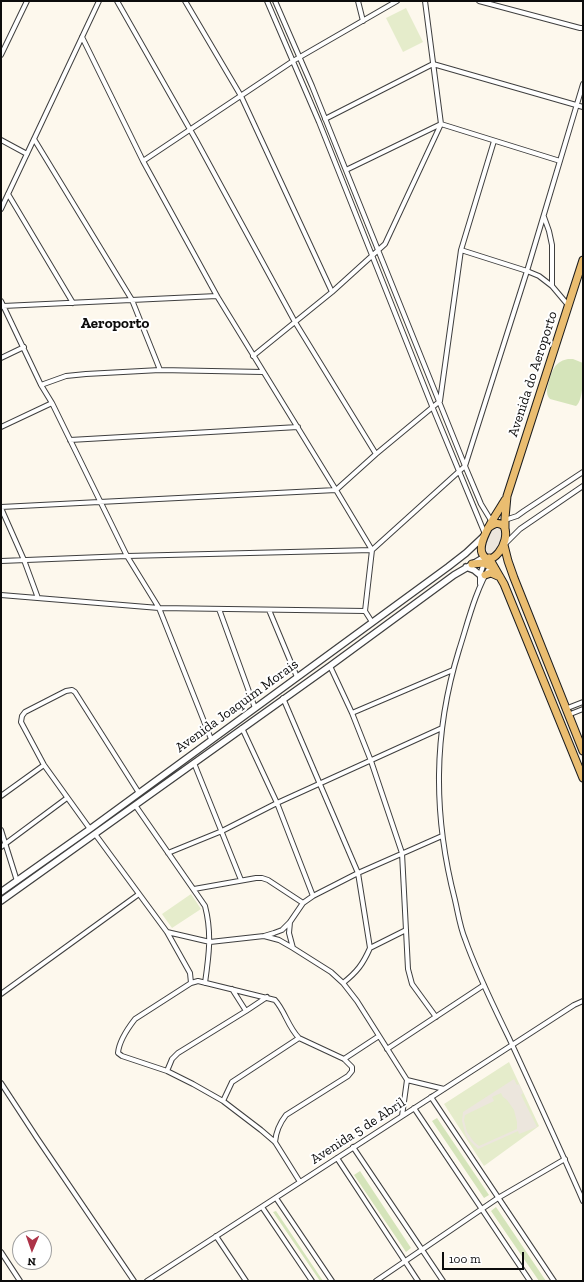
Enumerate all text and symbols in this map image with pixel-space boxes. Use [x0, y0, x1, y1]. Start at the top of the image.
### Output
street label: Avenida do Aeroporto [505, 309, 561, 439]
district label: Aeroporto [81, 315, 149, 333]
street label: Avenida Joaquim Morais [172, 656, 302, 756]
street label: Avenida 5 de Abril [308, 1094, 408, 1168]
north arrow [12, 1230, 52, 1270]
scale bar [444, 1244, 526, 1270]
text: 100 m [449, 1252, 481, 1266]
text: N [27, 1255, 36, 1268]

